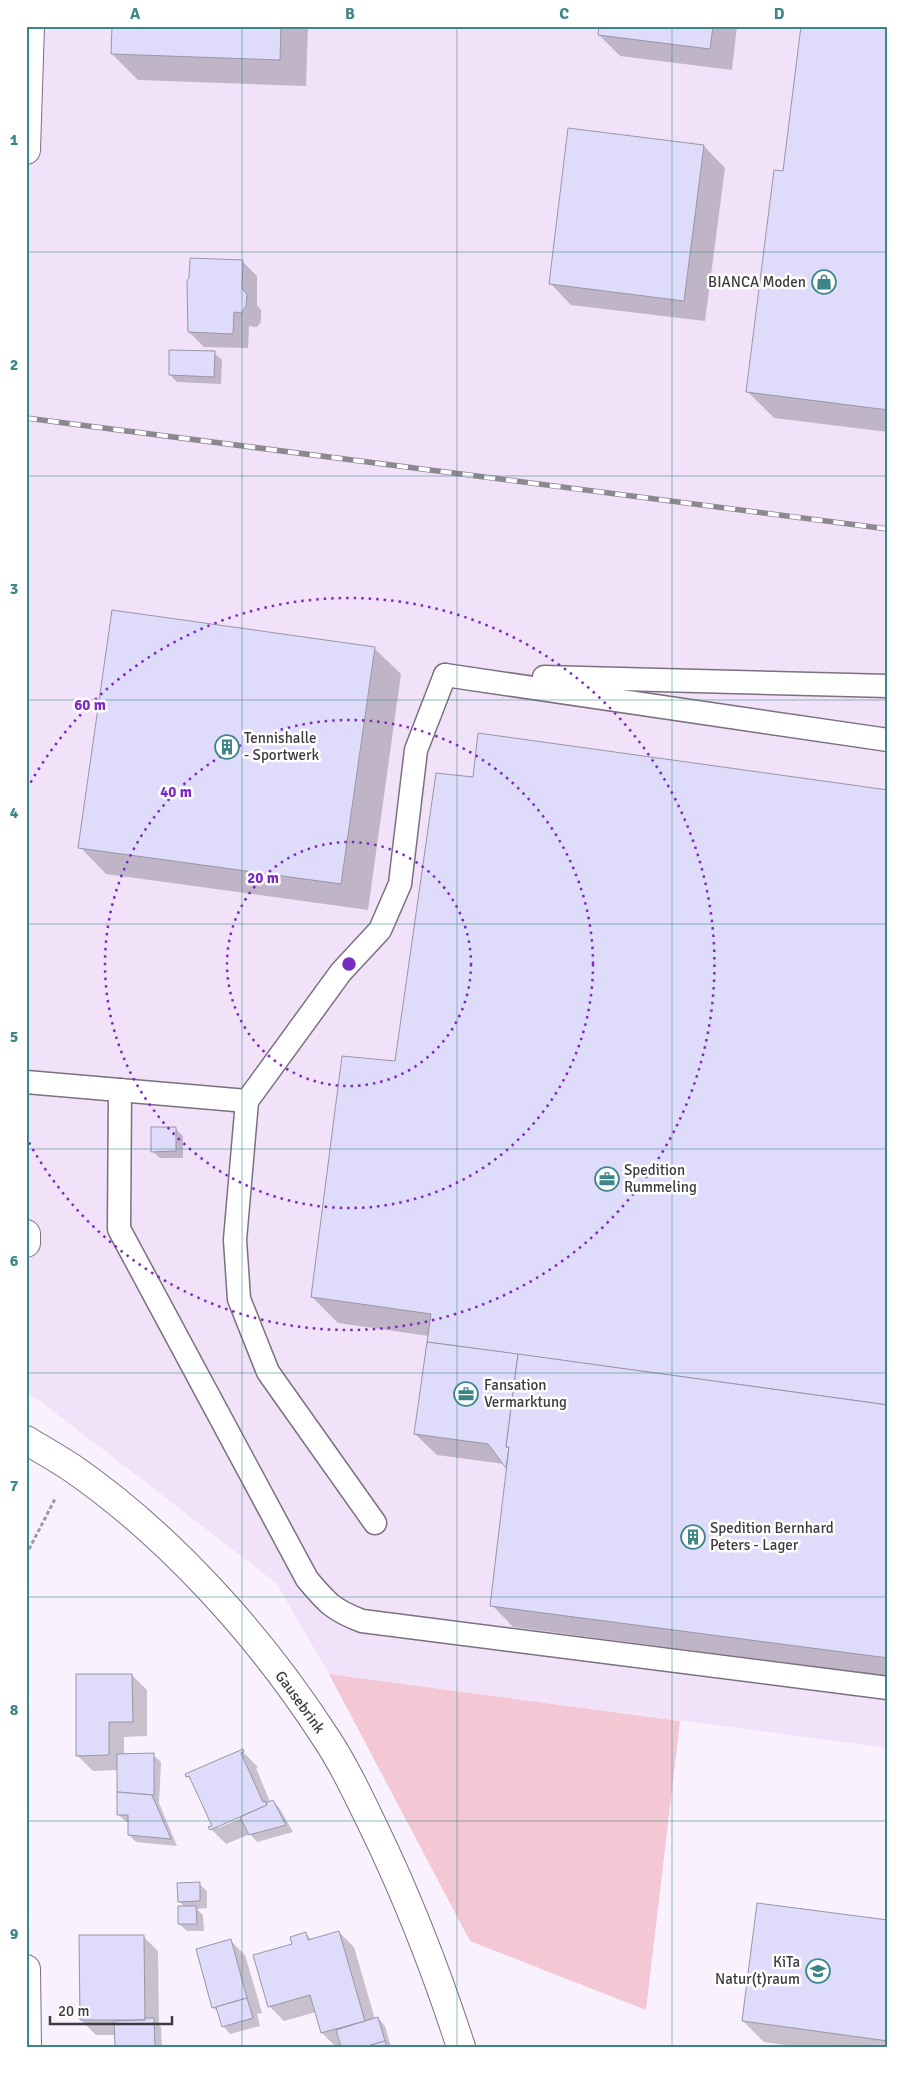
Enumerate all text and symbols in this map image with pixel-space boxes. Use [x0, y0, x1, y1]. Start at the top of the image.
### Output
text: A [130, 4, 141, 24]
text: B [345, 4, 355, 24]
text: C [559, 4, 569, 24]
text: D [774, 4, 785, 24]
text: 1 [10, 130, 19, 150]
shop icon: BIANCA Moden [811, 269, 837, 295]
place label: BIANCA Moden [708, 273, 806, 291]
text: 2 [10, 355, 18, 375]
text: 3 [10, 579, 18, 599]
text: 60 m [74, 696, 106, 714]
place label: Tennishalle - Sportwerk [244, 729, 319, 764]
building icon: Tennishalle - Sportwerk [214, 734, 240, 760]
text: 40 m [160, 783, 192, 801]
text: 4 [10, 803, 19, 823]
text: 20 m [247, 869, 279, 887]
centre of rings [340, 955, 358, 973]
text: 5 [10, 1027, 18, 1047]
place label: Spedition Rummeling [624, 1161, 697, 1196]
office icon: Spedition Rummeling [594, 1166, 620, 1192]
text: 6 [10, 1251, 19, 1271]
place label: Fansation Vermarktung [484, 1376, 567, 1411]
office icon: Fansation Vermarktung [453, 1381, 479, 1407]
text: 7 [10, 1476, 19, 1496]
place label: Spedition Bernhard Peters - Lager [710, 1519, 834, 1554]
building icon: Spedition Bernhard Peters - Lager [680, 1524, 706, 1550]
street label: Gausebrink [271, 1667, 329, 1737]
text: 8 [10, 1700, 19, 1720]
text: 9 [10, 1924, 19, 1944]
place label: KiTa Natur(t)raum [715, 1953, 800, 1988]
school or university icon: KiTa Natur(t)raum [805, 1958, 831, 1984]
scale bar [50, 1993, 172, 2025]
text: 20 m [58, 2002, 89, 2020]

